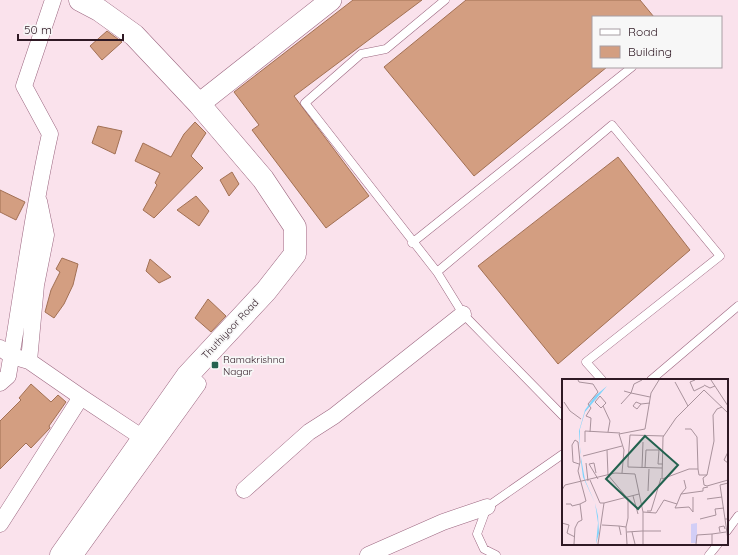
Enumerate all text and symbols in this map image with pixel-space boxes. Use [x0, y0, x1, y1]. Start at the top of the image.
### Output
scale bar [18, 16, 123, 42]
legend [592, 16, 722, 68]
text: 50 m [24, 22, 52, 37]
text: Road [628, 24, 658, 39]
text: Building [628, 44, 672, 59]
street label: Thuthiyoor Road [199, 296, 261, 362]
place label: Ramakrishna Nagar [223, 353, 285, 378]
marker: Ramakrishna Nagar [210, 360, 220, 370]
inset map [562, 379, 728, 545]

